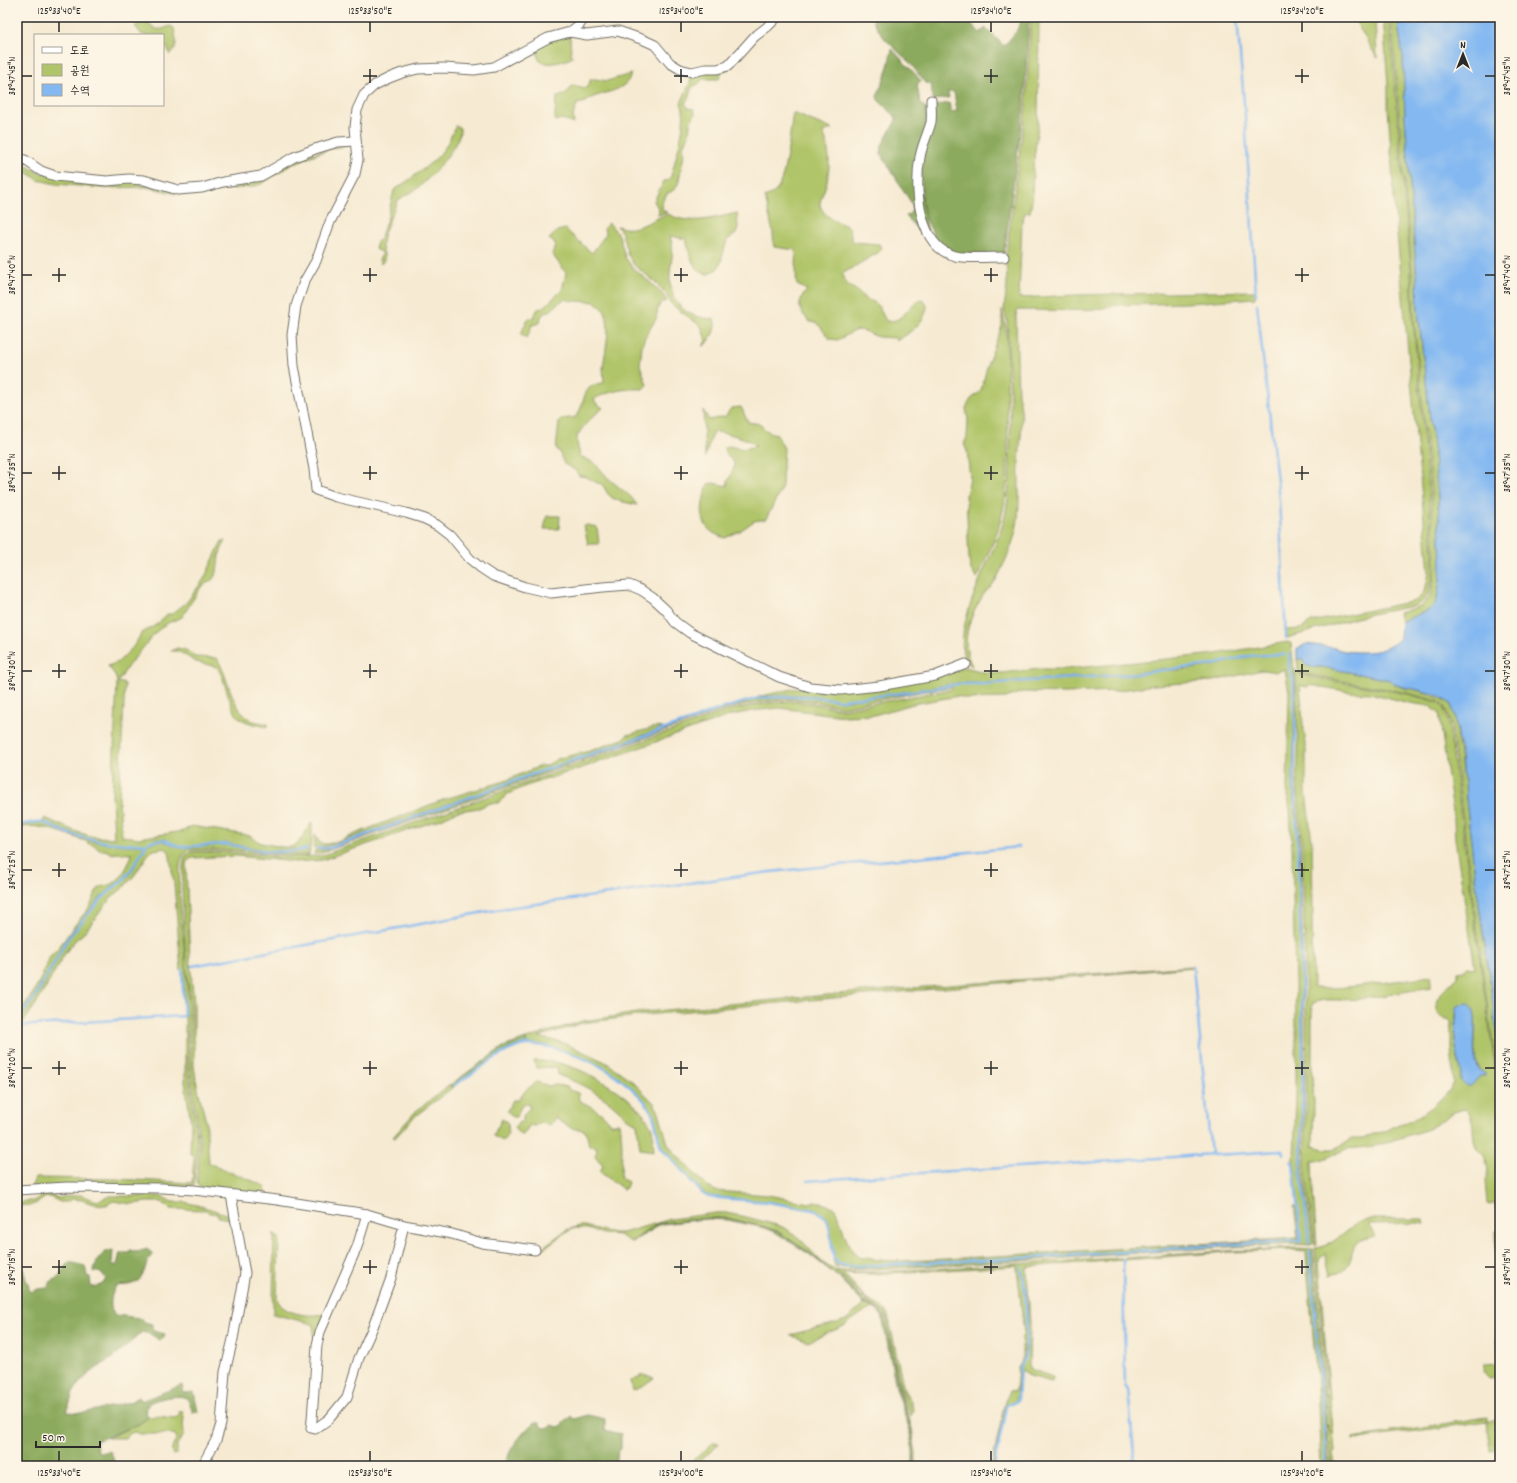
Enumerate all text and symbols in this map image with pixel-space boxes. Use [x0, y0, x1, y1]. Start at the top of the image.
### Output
text: 125°33'40"E [38, 5, 81, 19]
text: 125°33'50"E [348, 5, 392, 19]
text: 125°34'00"E [659, 5, 703, 19]
text: 125°34'10"E [971, 5, 1012, 19]
text: 125°34'20"E [1281, 5, 1324, 19]
legend [34, 34, 164, 106]
north arrow [1443, 34, 1483, 74]
text: N [1460, 38, 1466, 54]
text: 도로 [70, 43, 89, 60]
text: 38°47'45"N [6, 56, 20, 95]
text: 38°47'45"N [1501, 56, 1515, 95]
text: 공원 [70, 63, 89, 80]
text: 수역 [70, 83, 90, 100]
text: 38°47'40"N [6, 255, 20, 295]
text: 38°47'40"N [1501, 255, 1515, 295]
text: 38°47'35"N [6, 453, 20, 493]
text: 38°47'35"N [1501, 453, 1515, 493]
text: 38°47'30"N [6, 651, 20, 691]
text: 38°47'30"N [1501, 651, 1515, 691]
text: 38°47'25"N [6, 850, 20, 890]
text: 38°47'25"N [1501, 850, 1515, 890]
text: 38°47'20"N [6, 1048, 20, 1088]
text: 38°47'20"N [1501, 1048, 1515, 1088]
text: 38°47'15"N [6, 1248, 20, 1285]
text: 38°47'15"N [1501, 1248, 1515, 1285]
scale bar [36, 1423, 100, 1449]
text: 50 m [42, 1430, 65, 1447]
text: 125°33'40"E [38, 1467, 81, 1481]
text: 125°33'50"E [348, 1467, 392, 1481]
text: 125°34'00"E [659, 1467, 703, 1481]
text: 125°34'10"E [971, 1467, 1012, 1481]
text: 125°34'20"E [1281, 1467, 1324, 1481]

